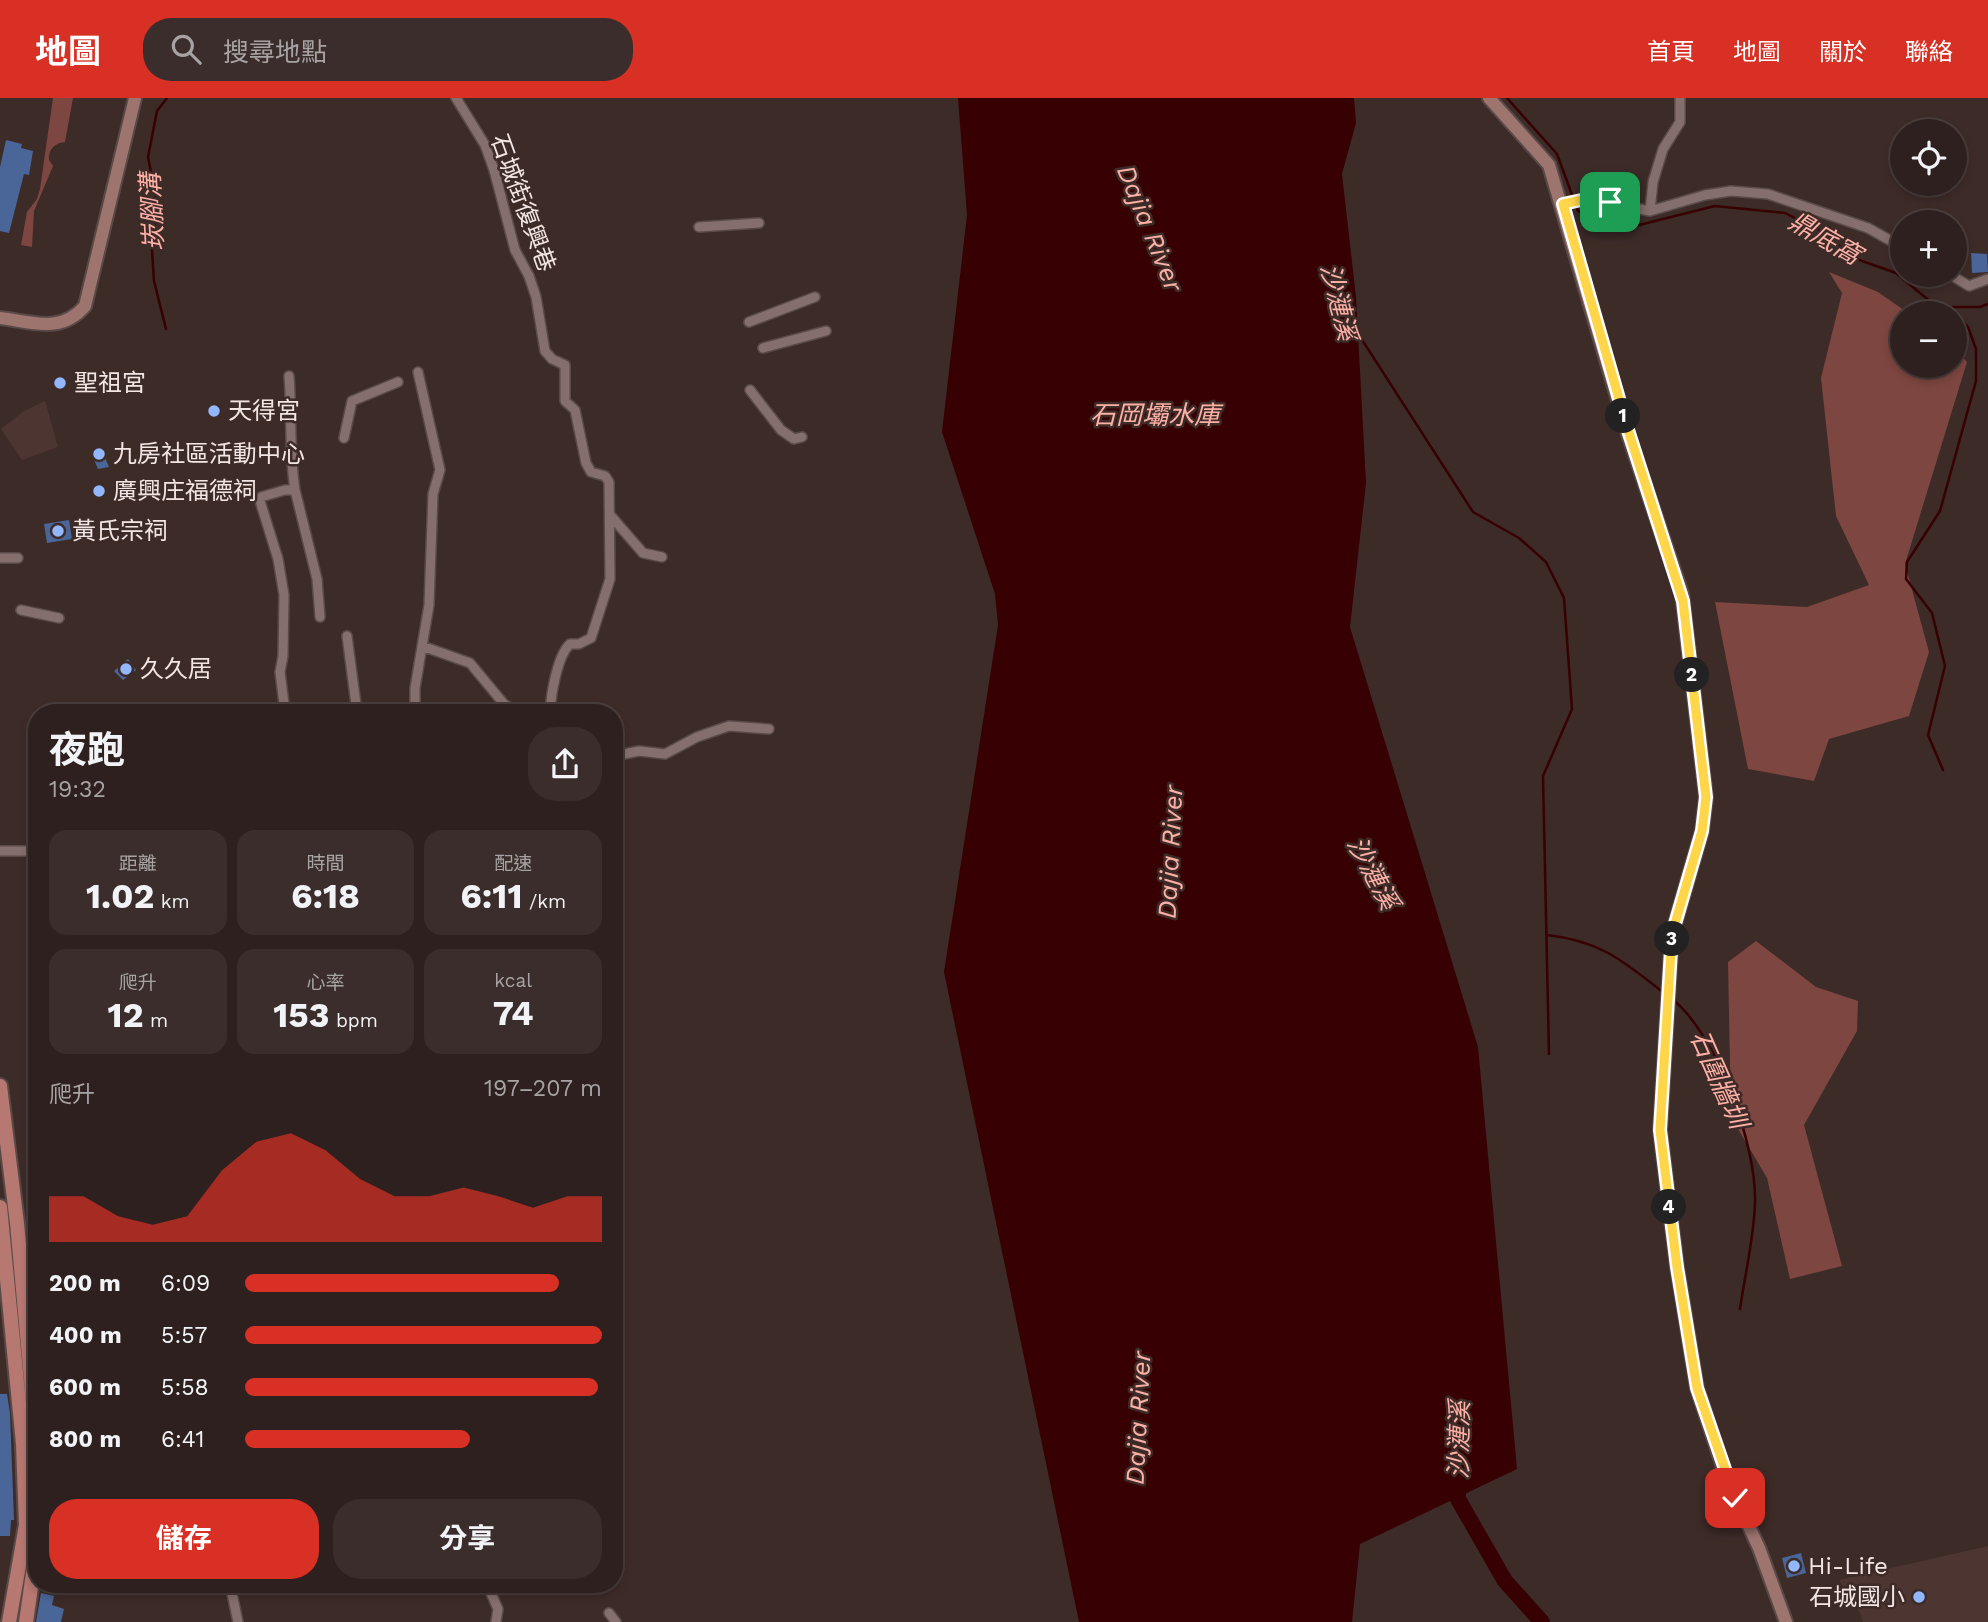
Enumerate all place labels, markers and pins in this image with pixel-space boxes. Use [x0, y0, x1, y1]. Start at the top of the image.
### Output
pin [1580, 172, 1640, 232]
place label: 聖祖宮 [74, 369, 146, 397]
marker: 聖祖宮 [52, 375, 68, 391]
place label: 天得宮 [228, 397, 300, 425]
pin: 1 [1606, 398, 1640, 434]
marker: 天得宮 [206, 403, 222, 419]
place label: 九房社區活動中心 [113, 440, 305, 468]
marker: 九房社區活動中心 [91, 446, 107, 462]
place label: 廣興庄福德祠 [113, 477, 257, 505]
marker: 廣興庄福德祠 [91, 483, 107, 499]
place label: 黃氏宗祠 [72, 517, 168, 545]
marker: 黃氏宗祠 [50, 523, 66, 539]
place label: 久久居 [140, 655, 212, 683]
pin: 2 [1674, 658, 1710, 692]
marker: 久久居 [118, 661, 134, 677]
pin: 3 [1654, 922, 1690, 956]
pin: 4 [1652, 1190, 1686, 1224]
pin [1705, 1468, 1765, 1528]
place label: Hi-Life [1808, 1552, 1888, 1580]
marker: Hi-Life [1786, 1558, 1802, 1574]
place label: 石城國小 [1809, 1583, 1905, 1611]
marker: 石城國小 [1911, 1589, 1927, 1605]

